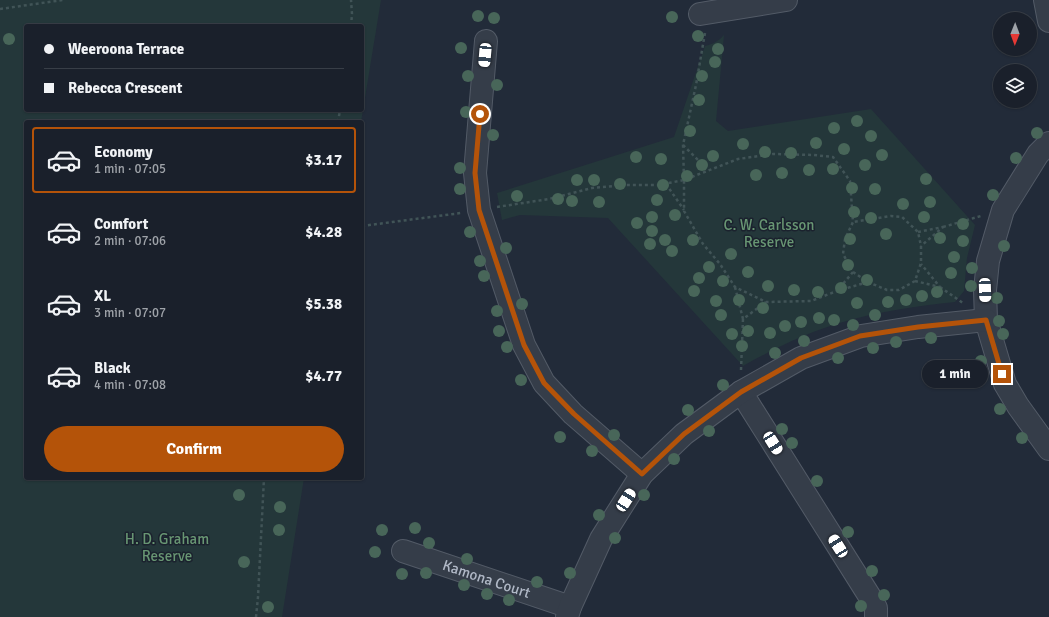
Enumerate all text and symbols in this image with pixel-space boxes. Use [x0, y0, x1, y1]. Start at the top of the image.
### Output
north arrow [993, 12, 1037, 56]
map controls [993, 12, 1037, 108]
text: Weeroona Terrace [68, 40, 184, 58]
car [478, 43, 492, 67]
button: layers [993, 64, 1037, 108]
text: Rebecca Crescent [68, 79, 182, 97]
route start [471, 105, 489, 123]
icon: car [46, 142, 82, 178]
text: Economy [94, 143, 153, 161]
text: $3.17 [305, 151, 342, 169]
text: 1 min · 07:05 [94, 161, 166, 177]
icon: car [46, 214, 82, 250]
text: Comfort [94, 215, 148, 233]
park label: C. W. Carlsson Reserve [724, 216, 814, 251]
text: $4.28 [305, 223, 342, 241]
text: 2 min · 07:06 [94, 233, 166, 249]
car [979, 278, 991, 302]
icon: car [46, 286, 82, 322]
text: XL [94, 287, 111, 305]
text: $5.38 [305, 295, 342, 313]
text: 3 min · 07:07 [94, 305, 166, 321]
icon: car [46, 358, 82, 394]
text: Black [94, 359, 131, 377]
callout: 1 min [922, 360, 988, 388]
route end [993, 365, 1011, 383]
text: 1 min [939, 366, 971, 382]
text: $4.77 [305, 367, 342, 385]
text: 4 min · 07:08 [94, 377, 166, 393]
button: Confirm [44, 426, 344, 472]
car [762, 430, 784, 456]
car [614, 487, 638, 513]
park label: H. D. Graham Reserve [125, 530, 209, 565]
car [827, 533, 849, 559]
street label: Kamona Court [440, 556, 533, 602]

